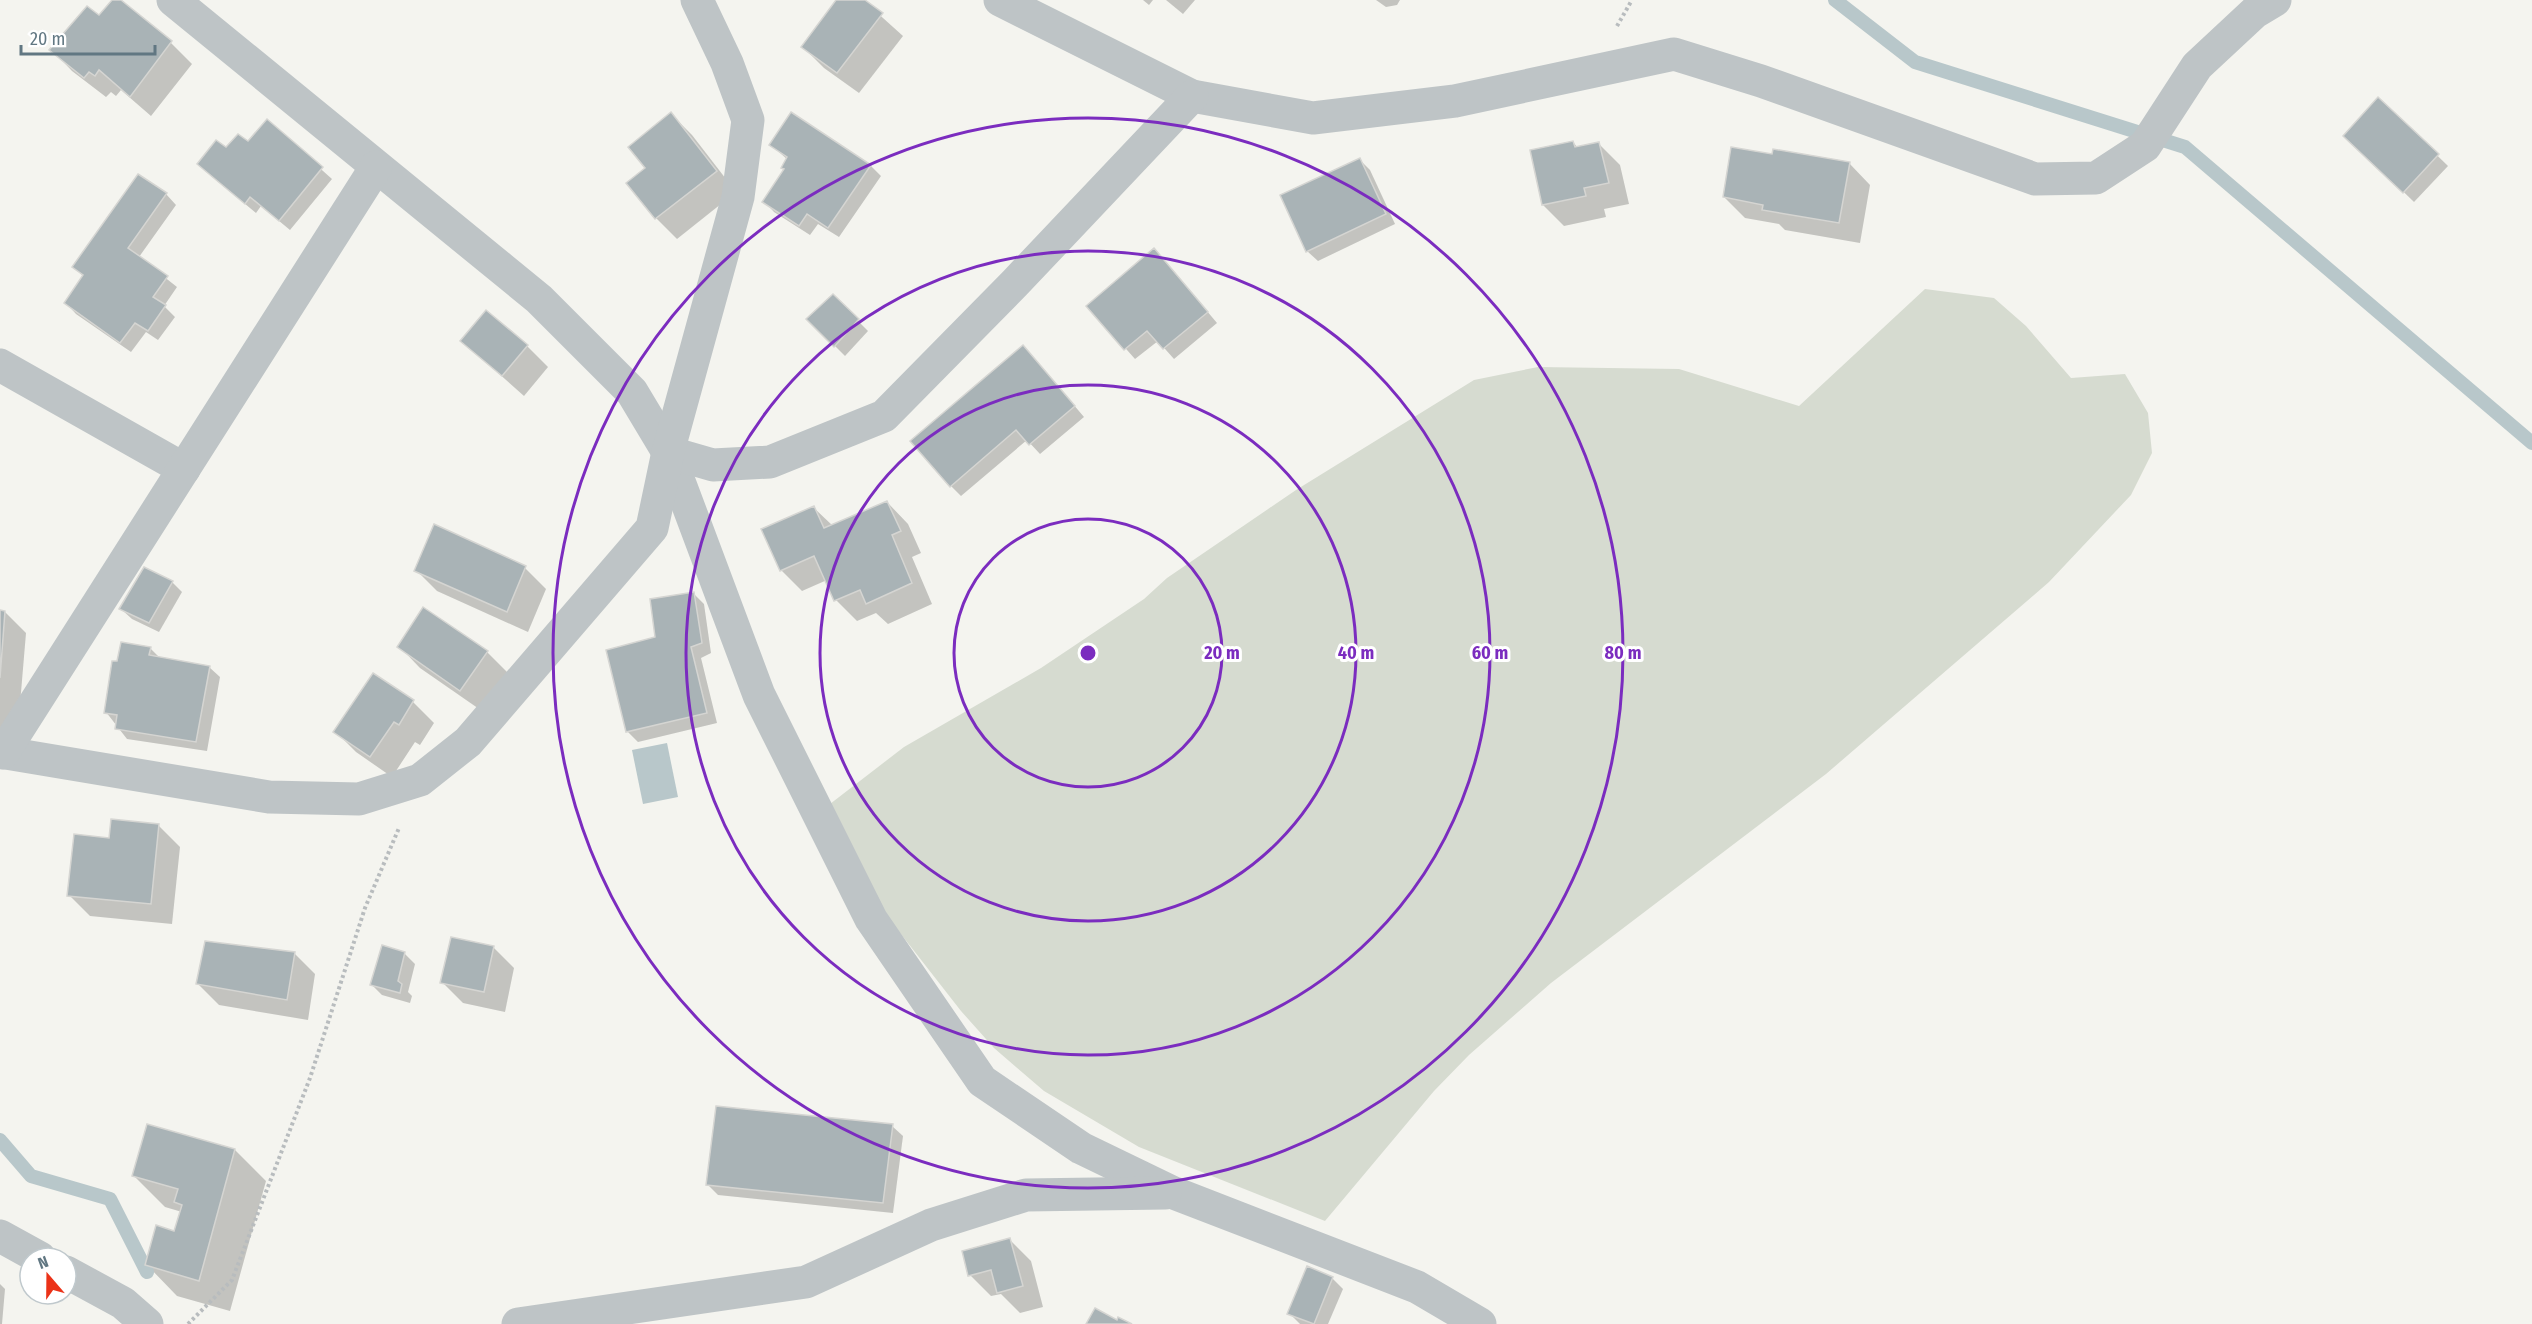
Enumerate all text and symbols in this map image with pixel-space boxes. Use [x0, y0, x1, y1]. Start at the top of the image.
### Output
scale bar [21, 18, 154, 56]
text: 20 m [30, 28, 65, 50]
text: 20 m [1203, 642, 1240, 664]
text: 40 m [1338, 642, 1374, 664]
text: 60 m [1472, 642, 1508, 664]
text: 80 m [1605, 642, 1641, 664]
centre of rings [1078, 643, 1098, 663]
north arrow [18, 1246, 78, 1306]
text: N [35, 1252, 51, 1273]

